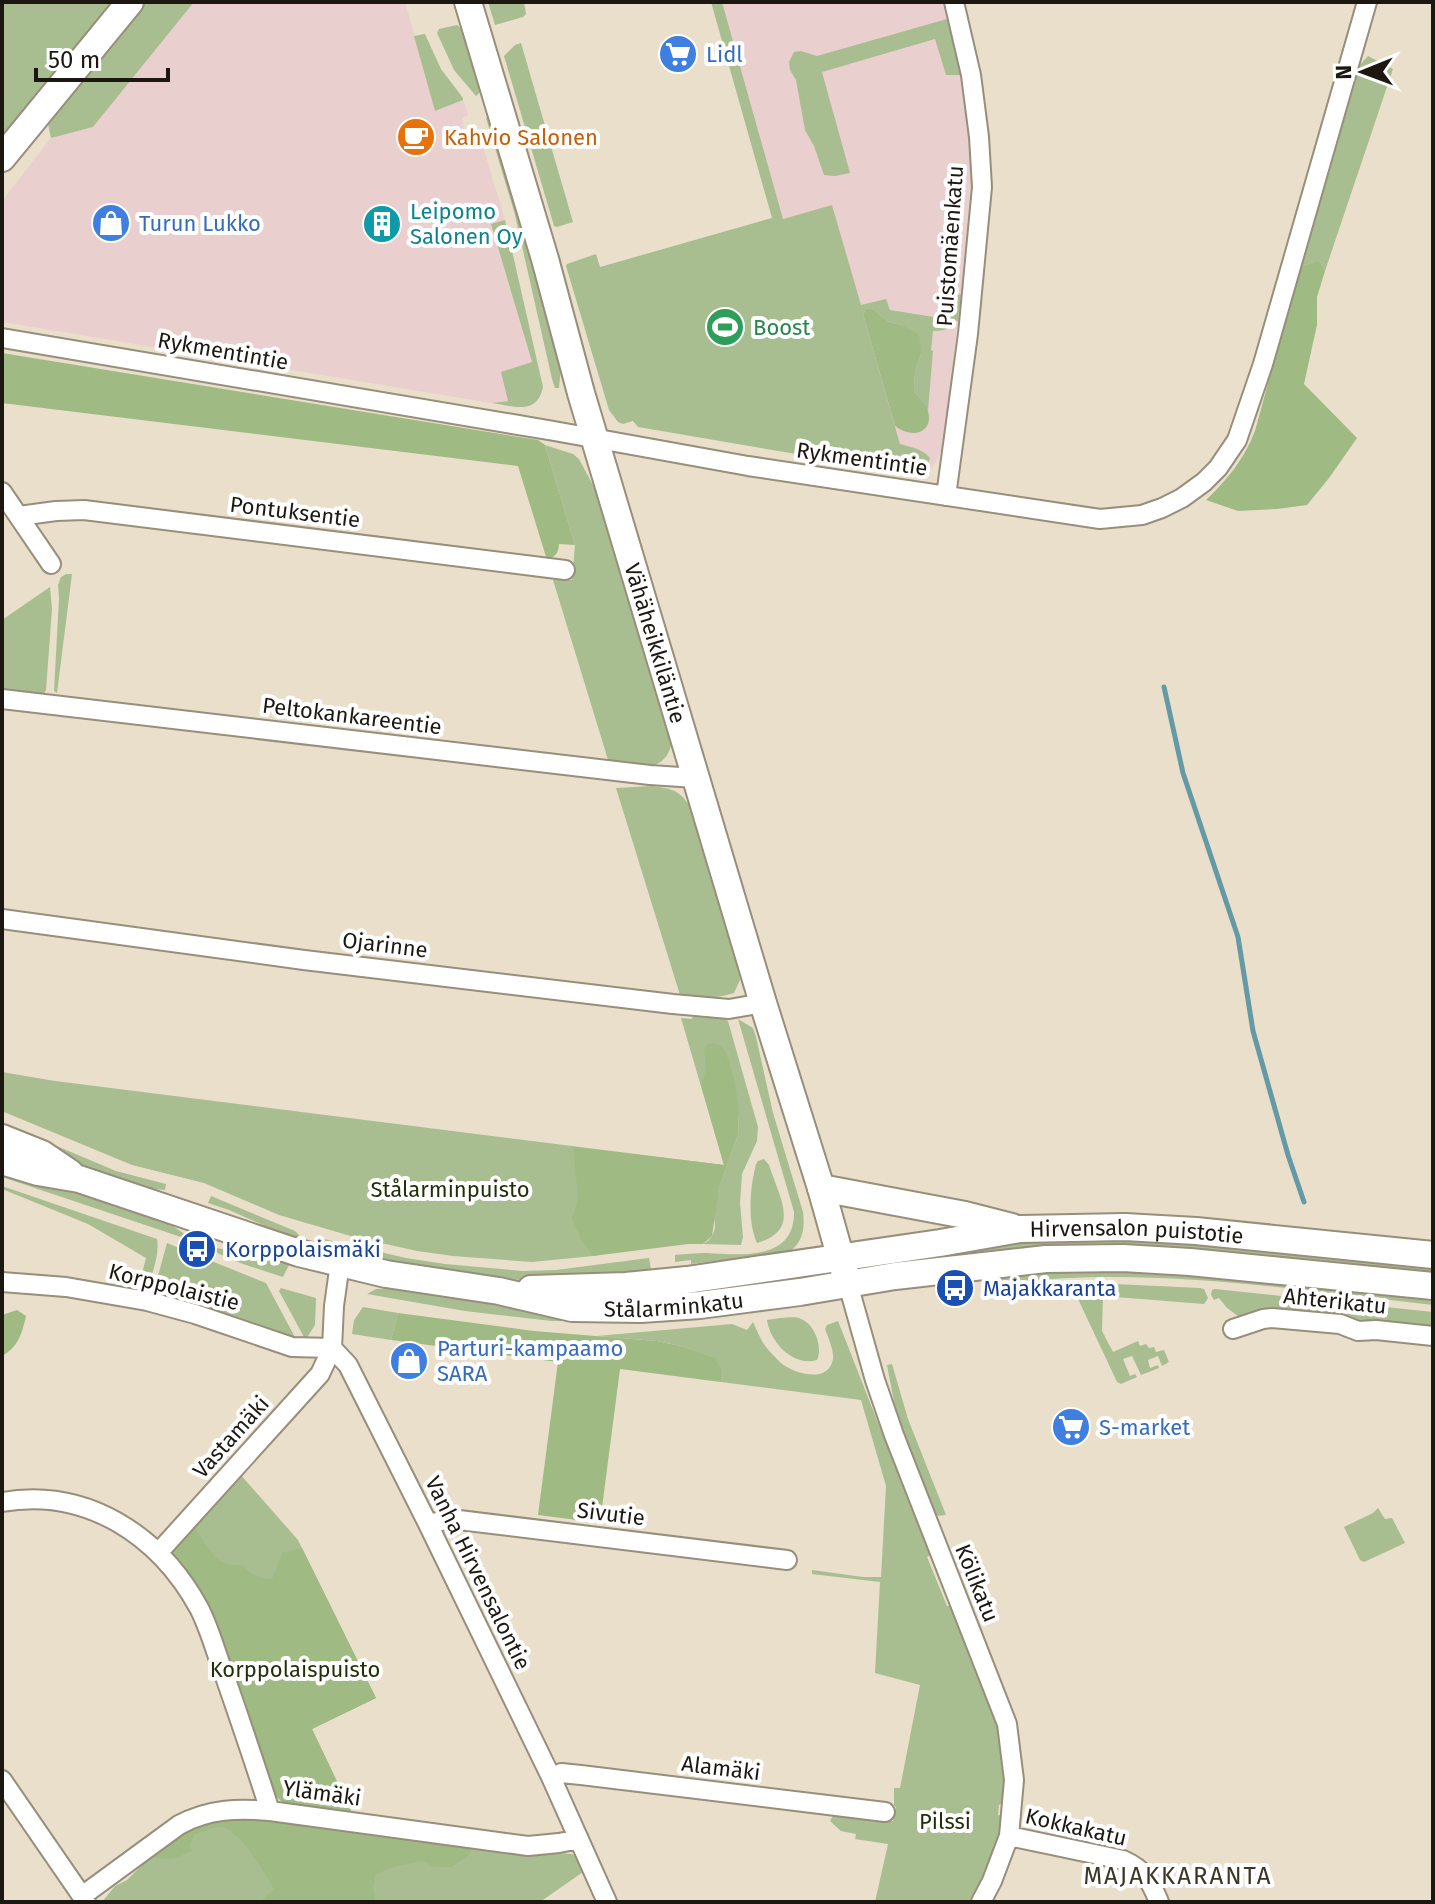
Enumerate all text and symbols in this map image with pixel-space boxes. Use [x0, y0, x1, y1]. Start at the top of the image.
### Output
scale bar [36, 32, 168, 82]
north arrow [1323, 32, 1403, 112]
supermarket icon: Lidl [657, 33, 699, 75]
place label: Lidl [706, 41, 743, 68]
text: 50 m [48, 46, 100, 74]
text: N [1330, 65, 1357, 80]
cafe icon: Kahvio Salonen [395, 116, 437, 158]
place label: Kahvio Salonen [444, 124, 598, 151]
street label: Puistomäenkatu [931, 165, 969, 327]
place label: Leipomo Salonen Oy [410, 198, 523, 250]
shop icon: Turun Lukko [90, 202, 132, 244]
building icon: Leipomo Salonen Oy [361, 203, 403, 245]
place label: Turun Lukko [139, 210, 261, 237]
sports icon: Boost [704, 306, 746, 348]
place label: Boost [753, 314, 810, 341]
street label: Rykmentintie [156, 326, 290, 376]
street label: Rykmentintie [795, 436, 929, 482]
street label: Pontuksentie [228, 491, 362, 533]
street label: Vähäheikkiläntie [619, 560, 692, 726]
street label: Peltokankareentie [261, 692, 443, 740]
street label: Ojarinne [341, 926, 429, 964]
park label: Stålarminpuisto [370, 1176, 530, 1203]
street label: Hirvensalon puistotie [1029, 1213, 1245, 1249]
bus stop icon: Korppolaismäki [176, 1228, 218, 1270]
place label: Korppolaismäki [225, 1236, 381, 1263]
street label: Korppolaistie [106, 1258, 242, 1316]
bus stop icon: Majakkaranta [934, 1267, 976, 1309]
place label: Majakkaranta [983, 1275, 1117, 1302]
street label: Ahterikatu [1282, 1282, 1388, 1320]
street label: Stålarminkatu [604, 1286, 745, 1323]
place label: Parturi-kampaamo SARA [437, 1335, 623, 1387]
shop icon: Parturi-kampaamo SARA [388, 1340, 430, 1382]
street label: Vastamäki [187, 1390, 275, 1484]
supermarket icon: S-market [1050, 1406, 1092, 1448]
place label: S-market [1099, 1414, 1190, 1441]
street label: Vanha Hirvensalontie [419, 1472, 537, 1674]
street label: Sivutie [576, 1496, 646, 1532]
street label: Kölikatu [949, 1540, 1005, 1626]
park label: Korppolaispuisto [210, 1656, 380, 1683]
street label: Alamäki [680, 1750, 762, 1786]
street label: Ylämäki [281, 1774, 363, 1812]
street label: Kokkakatu [1023, 1802, 1129, 1852]
park label: Pilssi [919, 1808, 971, 1835]
district label: MAJAKKARANTA [1083, 1862, 1273, 1890]

